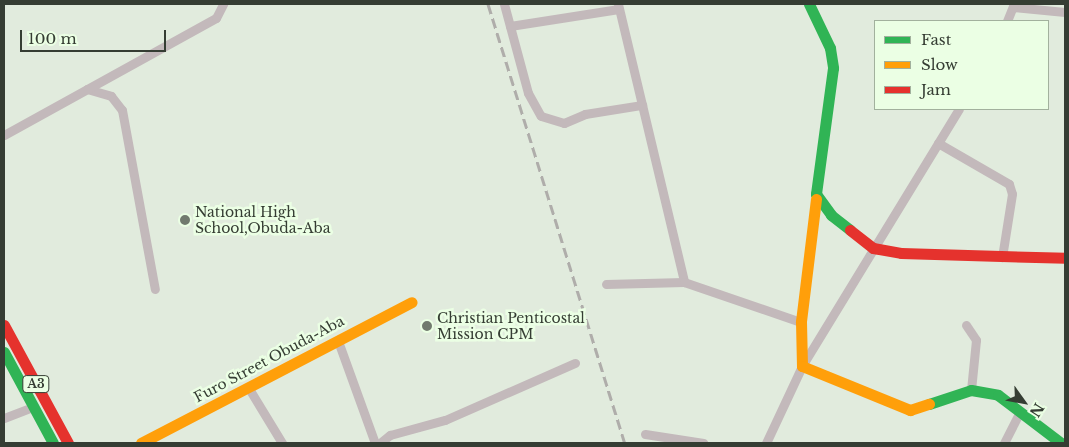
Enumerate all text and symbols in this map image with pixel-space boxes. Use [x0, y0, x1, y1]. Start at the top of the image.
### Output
scale bar [22, 20, 169, 52]
legend [874, 20, 1049, 110]
text: 100 m [28, 29, 77, 48]
text: Fast [921, 30, 951, 49]
text: Slow [921, 55, 958, 74]
text: Jam [921, 80, 951, 99]
place label: National High School,Obuda-Aba [195, 204, 330, 236]
marker: National High School,Obuda-Aba [179, 214, 191, 226]
place label: Christian Penticostal Mission CPM [437, 310, 585, 342]
street label: Furo Street Obuda-Aba [191, 312, 347, 406]
marker: Christian Penticostal Mission CPM [421, 320, 433, 332]
road number: A3 [22, 374, 50, 394]
north arrow [999, 377, 1049, 427]
text: N [1026, 400, 1048, 420]

